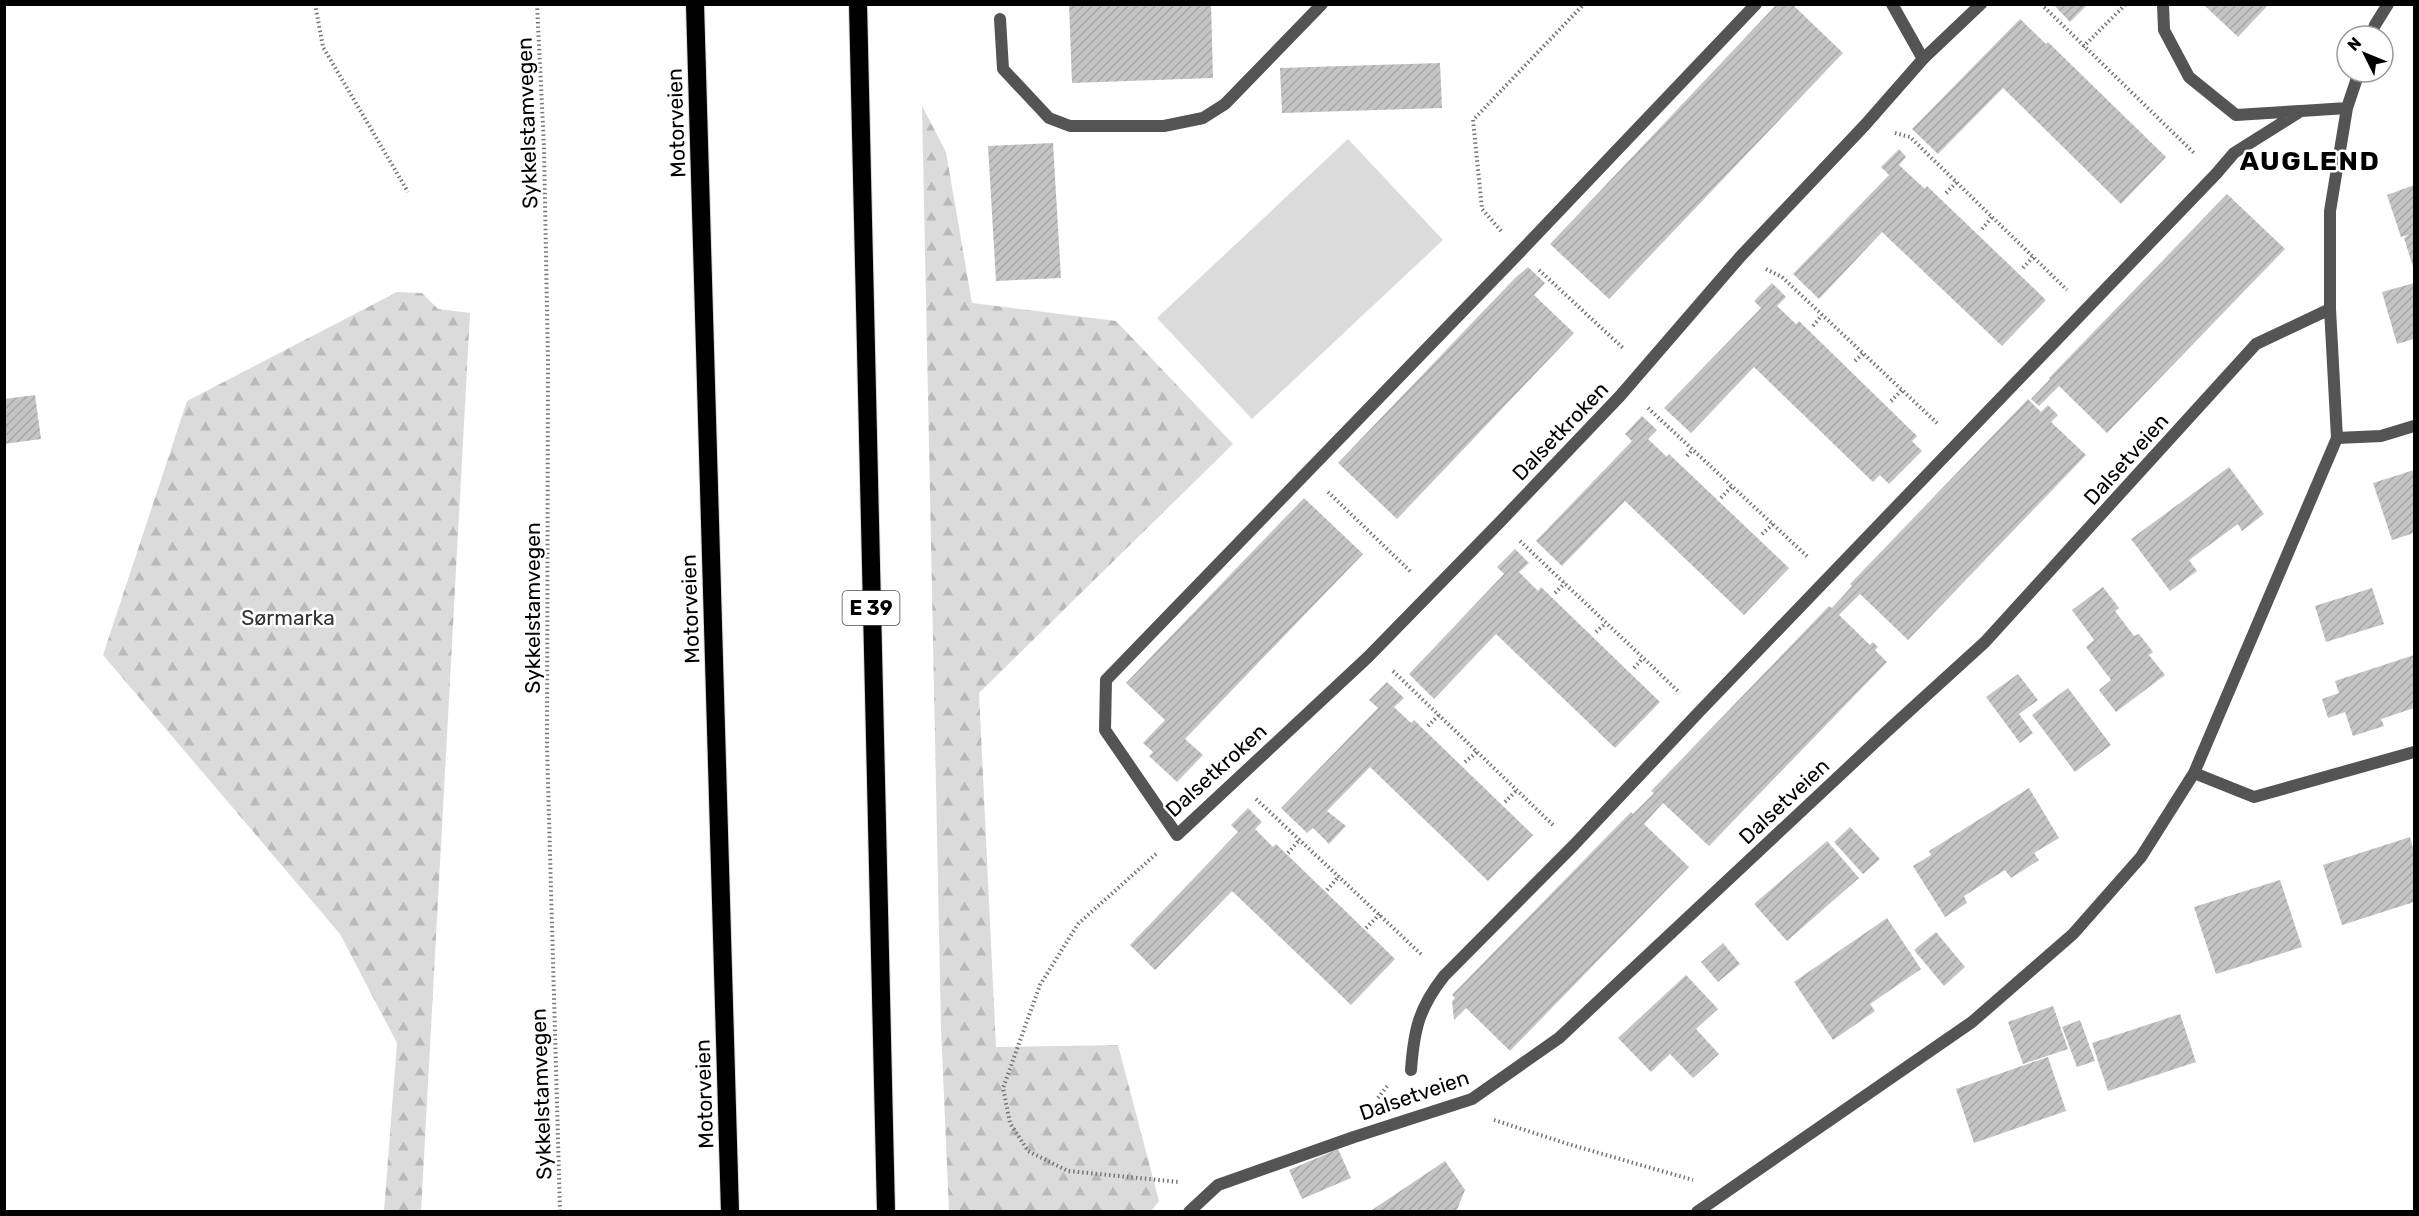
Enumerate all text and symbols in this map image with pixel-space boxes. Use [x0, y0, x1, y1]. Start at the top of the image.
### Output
north arrow [2335, 24, 2395, 84]
text: N [2344, 33, 2365, 55]
street label: Sykkelstamvegen [512, 37, 542, 209]
street label: Motorveien [662, 68, 690, 178]
district label: AUGLEND [2240, 145, 2380, 177]
street label: Dalsetkroken [1507, 377, 1613, 485]
street label: Dalsetveien [2078, 408, 2174, 510]
street label: Sykkelstamvegen [520, 522, 545, 694]
street label: Motorveien [676, 554, 704, 664]
road number: E 39 [842, 591, 900, 625]
park label: Sørmarka [241, 605, 335, 630]
street label: Dalsetkroken [1160, 718, 1272, 822]
street label: Dalsetveien [1734, 753, 1834, 849]
street label: Sykkelstamvegen [526, 1008, 556, 1180]
street label: Motorveien [690, 1039, 718, 1149]
street label: Dalsetveien [1356, 1065, 1472, 1125]

